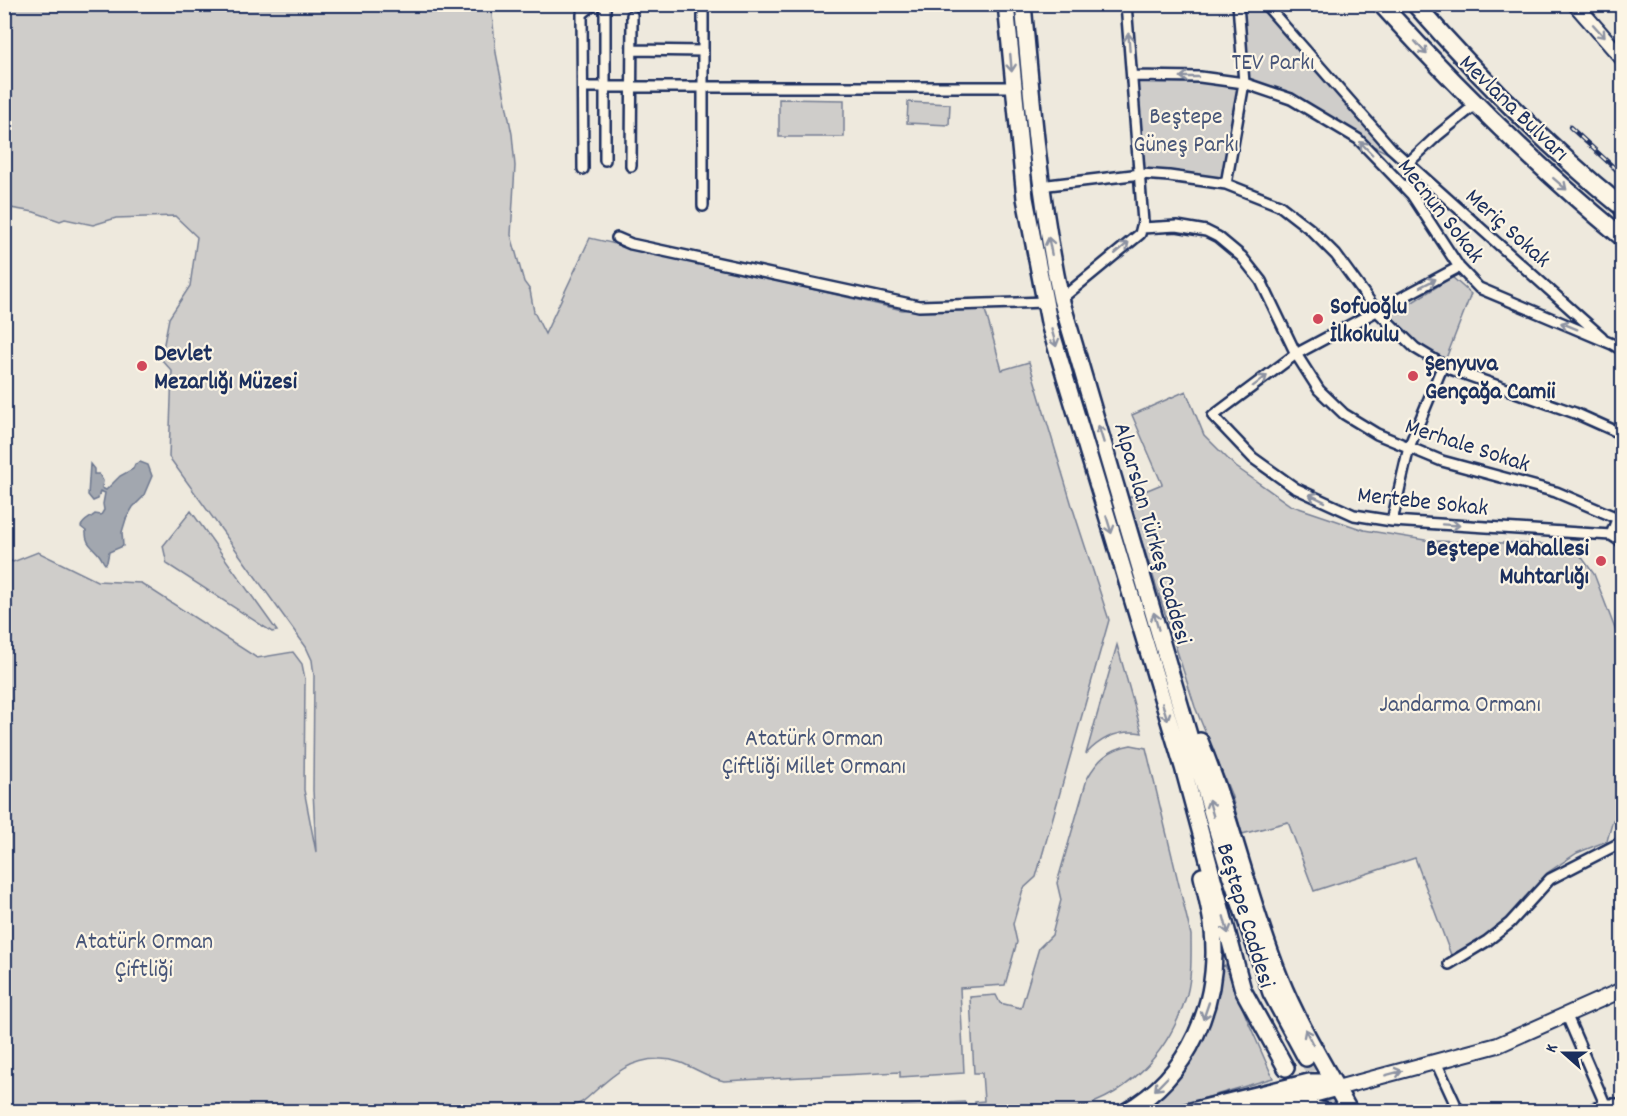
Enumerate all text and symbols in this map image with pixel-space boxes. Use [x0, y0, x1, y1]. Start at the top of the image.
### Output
one-way arrow [1592, 23, 1606, 38]
one-way arrow [1123, 32, 1134, 52]
one-way arrow [1414, 40, 1428, 55]
park label: TEV Parkı [1232, 47, 1314, 81]
street label: Mevlana Bulvarı [1450, 48, 1576, 171]
one-way arrow [1006, 52, 1017, 72]
one-way arrow [1179, 71, 1199, 83]
park label: Beştepe Güneş Parkı [1133, 101, 1239, 163]
one-way arrow [1359, 140, 1373, 155]
street label: Mecnun Sokak [1388, 152, 1491, 271]
one-way arrow [1552, 177, 1567, 191]
street label: Meriç Sokak [1457, 181, 1557, 277]
one-way arrow [1044, 237, 1055, 256]
one-way arrow [1114, 242, 1130, 255]
one-way arrow [1419, 277, 1437, 289]
place label: Sofuoğlu İlkokulu [1330, 291, 1407, 353]
marker: Sofuoğlu İlkokulu [1311, 312, 1325, 326]
one-way arrow [1560, 320, 1579, 331]
one-way arrow [1049, 328, 1060, 347]
place label: Devlet Mezarlığı Müzesi [154, 338, 298, 400]
place label: Şenyuva Gençağa Camii [1425, 348, 1556, 410]
marker: Devlet Mezarlığı Müzesi [135, 359, 149, 373]
marker: Şenyuva Gençağa Camii [1406, 369, 1420, 383]
one-way arrow [1251, 375, 1267, 387]
street label: Merhale Sokak [1400, 411, 1534, 483]
street label: Alparslan Türkeş Caddesi [1103, 419, 1199, 649]
one-way arrow [1095, 425, 1106, 444]
street label: Mertebe Sokak [1355, 479, 1490, 527]
one-way arrow [1308, 492, 1326, 504]
one-way arrow [1104, 515, 1115, 534]
one-way arrow [1440, 520, 1460, 531]
place label: Beştepe Mahallesi Muhtarlığı [1426, 533, 1590, 595]
marker: Beştepe Mahallesi Muhtarlığı [1594, 554, 1608, 568]
one-way arrow [1150, 612, 1161, 631]
park label: Jandarma Ormanı [1379, 689, 1541, 723]
one-way arrow [1160, 702, 1171, 721]
park label: Atatürk Orman Çiftliği Millet Ormanı [722, 723, 906, 785]
one-way arrow [1205, 799, 1216, 818]
street label: Beştepe Caddesi [1206, 839, 1282, 992]
one-way arrow [1220, 915, 1232, 934]
park label: Atatürk Orman Çiftliği [75, 926, 213, 988]
one-way arrow [1199, 1001, 1210, 1020]
north arrow [1534, 1023, 1594, 1083]
one-way arrow [1303, 1029, 1314, 1047]
text: K [1540, 1040, 1565, 1056]
one-way arrow [1384, 1067, 1403, 1078]
one-way arrow [1154, 1076, 1168, 1091]

